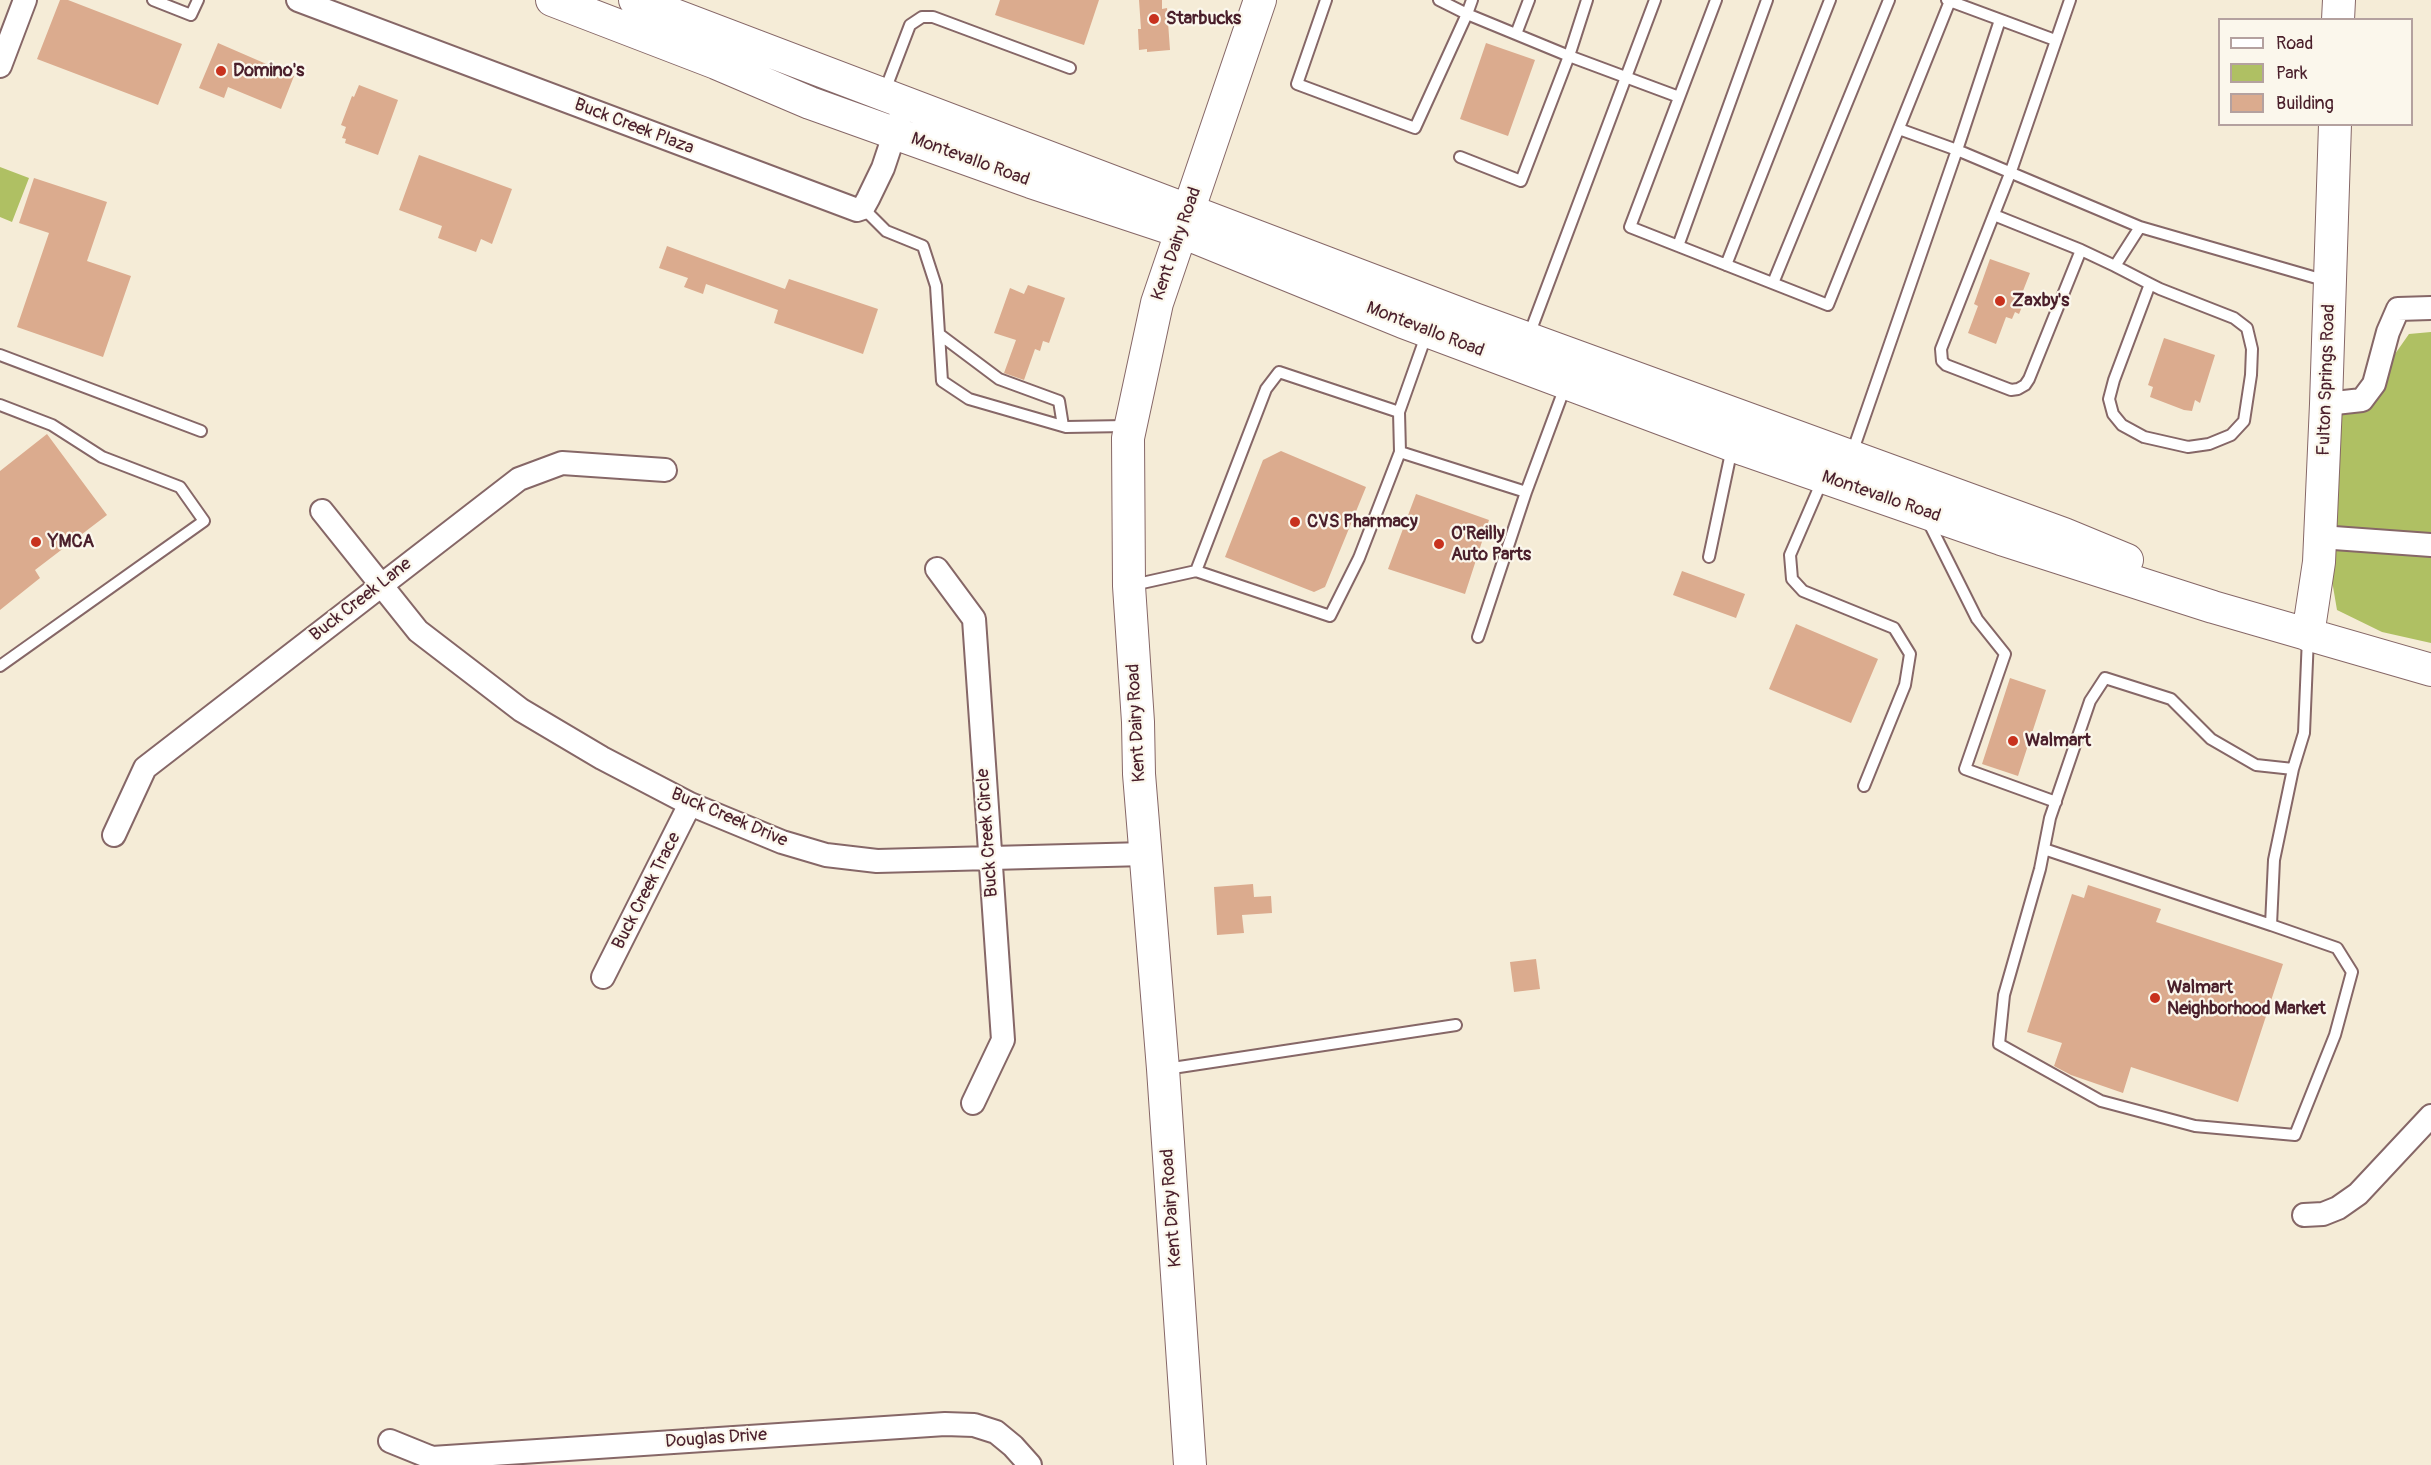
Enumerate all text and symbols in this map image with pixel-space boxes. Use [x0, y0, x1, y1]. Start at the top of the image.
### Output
place label: Starbucks [1166, 8, 1241, 30]
marker: Starbucks [1147, 12, 1161, 26]
legend [2218, 18, 2413, 126]
text: Road [2276, 32, 2313, 55]
place label: Domino's [233, 60, 304, 82]
text: Park [2276, 62, 2308, 85]
marker: Domino's [214, 64, 228, 78]
text: Building [2276, 92, 2334, 115]
street label: Buck Creek Plaza [571, 94, 697, 160]
street label: Montevallo Road [908, 129, 1032, 191]
street label: Kent Dairy Road [1147, 184, 1207, 304]
place label: Zaxby's [2012, 290, 2069, 312]
marker: Zaxby's [1993, 294, 2007, 308]
street label: Montevallo Road [1363, 298, 1487, 362]
street label: Fulton Springs Road [2314, 304, 2340, 456]
street label: Montevallo Road [1819, 467, 1943, 527]
place label: CVS Pharmacy [1307, 511, 1418, 533]
marker: CVS Pharmacy [1288, 515, 1302, 529]
place label: O'Reilly Auto Parts [1451, 523, 1531, 566]
place label: YMCA [48, 531, 94, 553]
marker: YMCA [29, 535, 43, 549]
marker: O'Reilly Auto Parts [1432, 537, 1446, 551]
street label: Buck Creek Lane [306, 554, 416, 646]
street label: Kent Dairy Road [1123, 663, 1151, 783]
place label: Walmart [2025, 730, 2091, 752]
marker: Walmart [2006, 734, 2020, 748]
street label: Buck Creek Circle [973, 768, 1003, 898]
street label: Buck Creek Drive [667, 784, 791, 852]
street label: Buck Creek Trace [608, 829, 686, 953]
place label: Walmart Neighborhood Market [2167, 977, 2326, 1020]
marker: Walmart Neighborhood Market [2148, 991, 2162, 1005]
street label: Kent Dairy Road [1157, 1148, 1187, 1268]
street label: Douglas Drive [664, 1425, 768, 1453]

